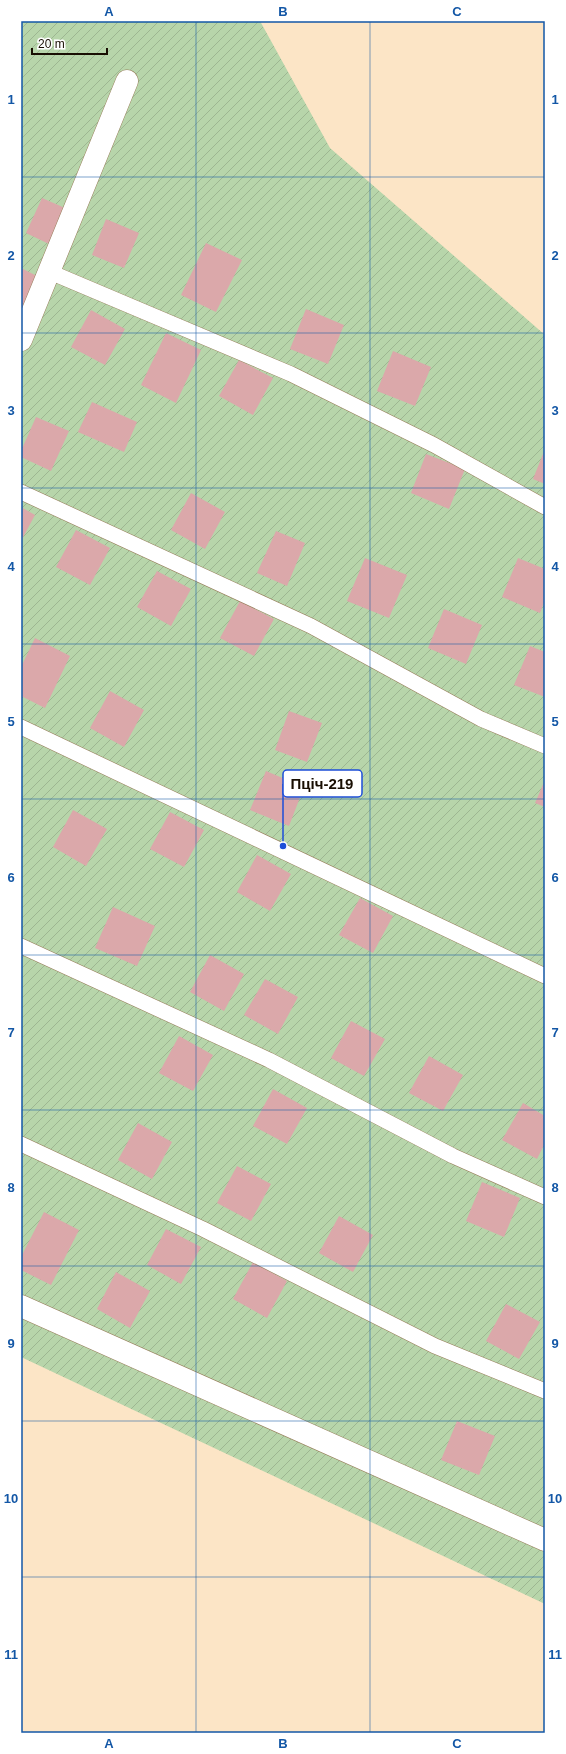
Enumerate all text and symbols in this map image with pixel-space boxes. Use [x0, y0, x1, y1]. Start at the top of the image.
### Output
text: A [104, 4, 114, 19]
text: B [278, 4, 288, 19]
text: C [452, 4, 462, 19]
scale bar [32, 30, 107, 56]
text: 20 m [38, 37, 65, 51]
text: 1 [7, 92, 15, 107]
text: 1 [551, 92, 559, 107]
text: 2 [7, 248, 15, 263]
text: 2 [551, 248, 559, 263]
text: 3 [7, 403, 15, 418]
text: 3 [551, 403, 559, 418]
text: 4 [7, 559, 15, 574]
text: 4 [551, 559, 559, 574]
text: 5 [7, 714, 15, 729]
text: 5 [551, 714, 559, 729]
callout: Пціч-219 [283, 770, 362, 797]
text: Пціч-219 [291, 775, 353, 792]
text: 6 [7, 870, 15, 885]
text: 6 [551, 870, 559, 885]
text: 7 [7, 1025, 15, 1040]
text: 7 [551, 1025, 559, 1040]
text: 8 [7, 1180, 15, 1195]
text: 8 [551, 1180, 559, 1195]
text: 9 [7, 1336, 15, 1351]
text: 9 [551, 1336, 559, 1351]
text: 10 [4, 1491, 18, 1506]
text: 10 [548, 1491, 562, 1506]
text: 11 [4, 1647, 18, 1662]
text: 11 [548, 1647, 562, 1662]
text: A [104, 1736, 114, 1751]
text: B [278, 1736, 288, 1751]
text: C [452, 1736, 462, 1751]

